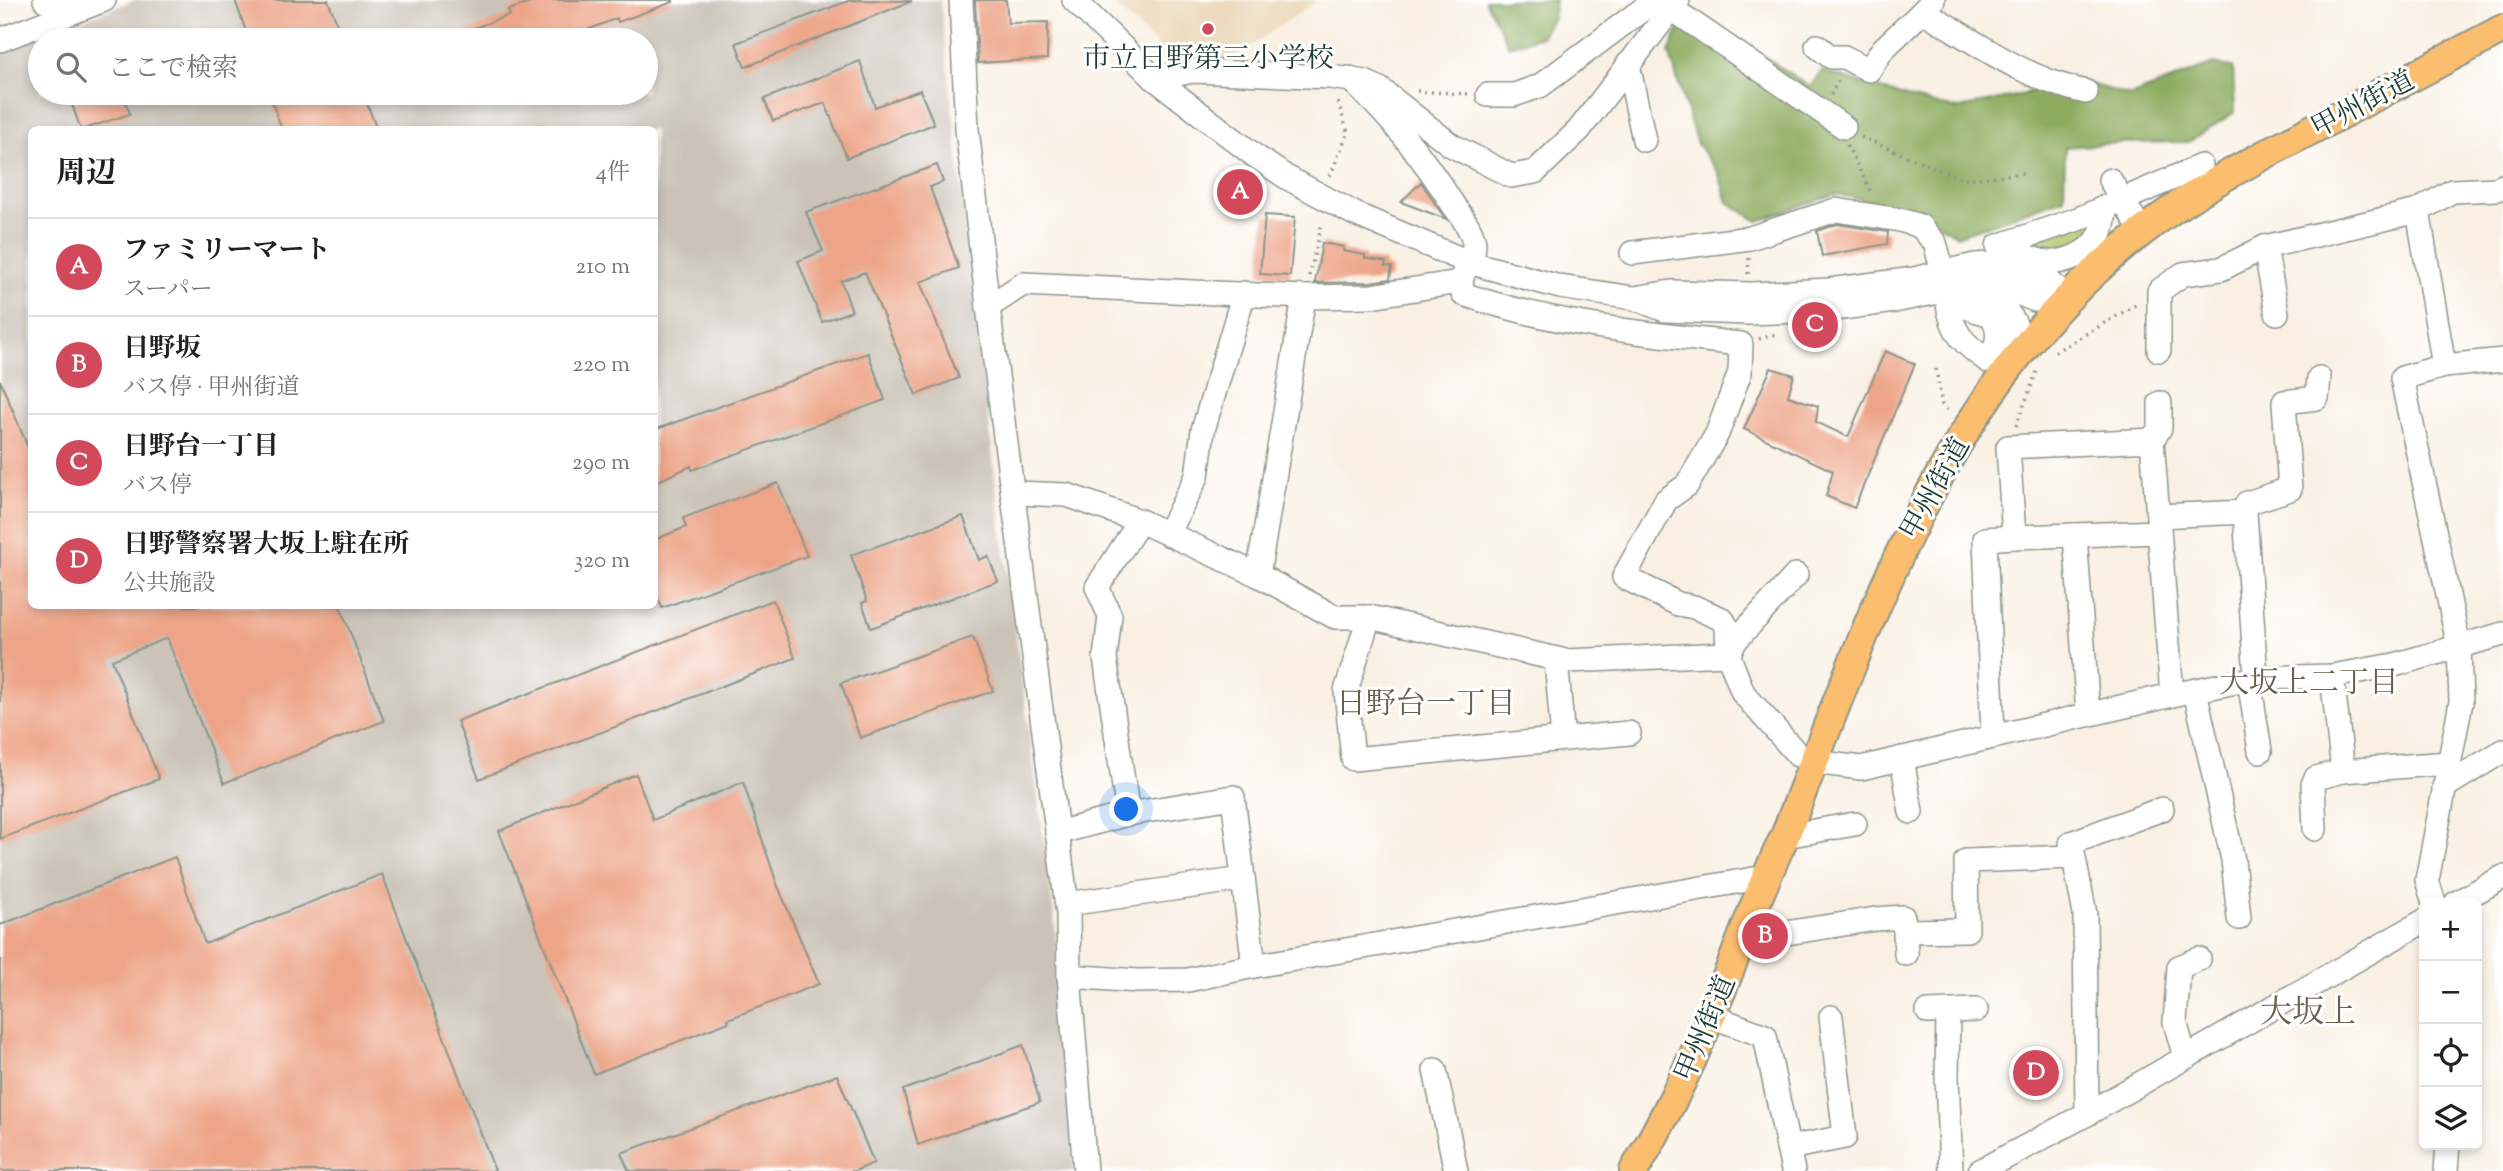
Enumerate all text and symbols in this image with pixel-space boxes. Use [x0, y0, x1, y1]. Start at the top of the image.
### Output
marker: 市立日野第三小学校 [1200, 21, 1216, 37]
search box [28, 28, 658, 105]
place label: 市立日野第三小学校 [1082, 40, 1334, 80]
icon: search [52, 48, 90, 86]
text: ここで検索 [108, 51, 238, 88]
street label: 甲州街道 [2305, 62, 2422, 150]
text: 周辺 [56, 153, 116, 196]
text: 4件 [595, 157, 630, 190]
pin: A [1217, 166, 1263, 218]
text: ファミリーマート [123, 233, 330, 270]
text: A [70, 251, 88, 284]
text: 210 m [576, 251, 630, 284]
text: スーパー [123, 274, 213, 307]
pin: C [1792, 299, 1838, 351]
text: 日野坂 [123, 331, 201, 368]
text: B [72, 349, 86, 382]
text: 220 m [572, 349, 630, 382]
text: バス停 · 甲州街道 [123, 372, 300, 405]
text: 日野台一丁目 [123, 429, 279, 466]
street label: 甲州街道 [1892, 431, 1981, 548]
text: C [70, 447, 88, 480]
text: 290 m [572, 447, 630, 480]
text: バス停 [123, 470, 192, 503]
text: 日野警察署大坂上駐在所 [123, 527, 409, 564]
text: D [70, 545, 88, 578]
text: 320 m [574, 545, 630, 578]
text: 公共施設 [123, 568, 215, 601]
district label: 大坂上二丁目 [2219, 663, 2399, 706]
district label: 日野台一丁目 [1336, 684, 1516, 727]
your location [1109, 792, 1143, 826]
map controls [2419, 898, 2482, 1150]
button: + [2419, 898, 2482, 961]
pin: B [1742, 910, 1788, 962]
button: − [2419, 961, 2482, 1024]
street label: 甲州街道 [1666, 970, 1747, 1089]
district label: 大坂上 [2260, 991, 2356, 1037]
button: locate [2419, 1024, 2482, 1087]
pin: D [2013, 1047, 2059, 1099]
button: layers [2419, 1087, 2482, 1150]

